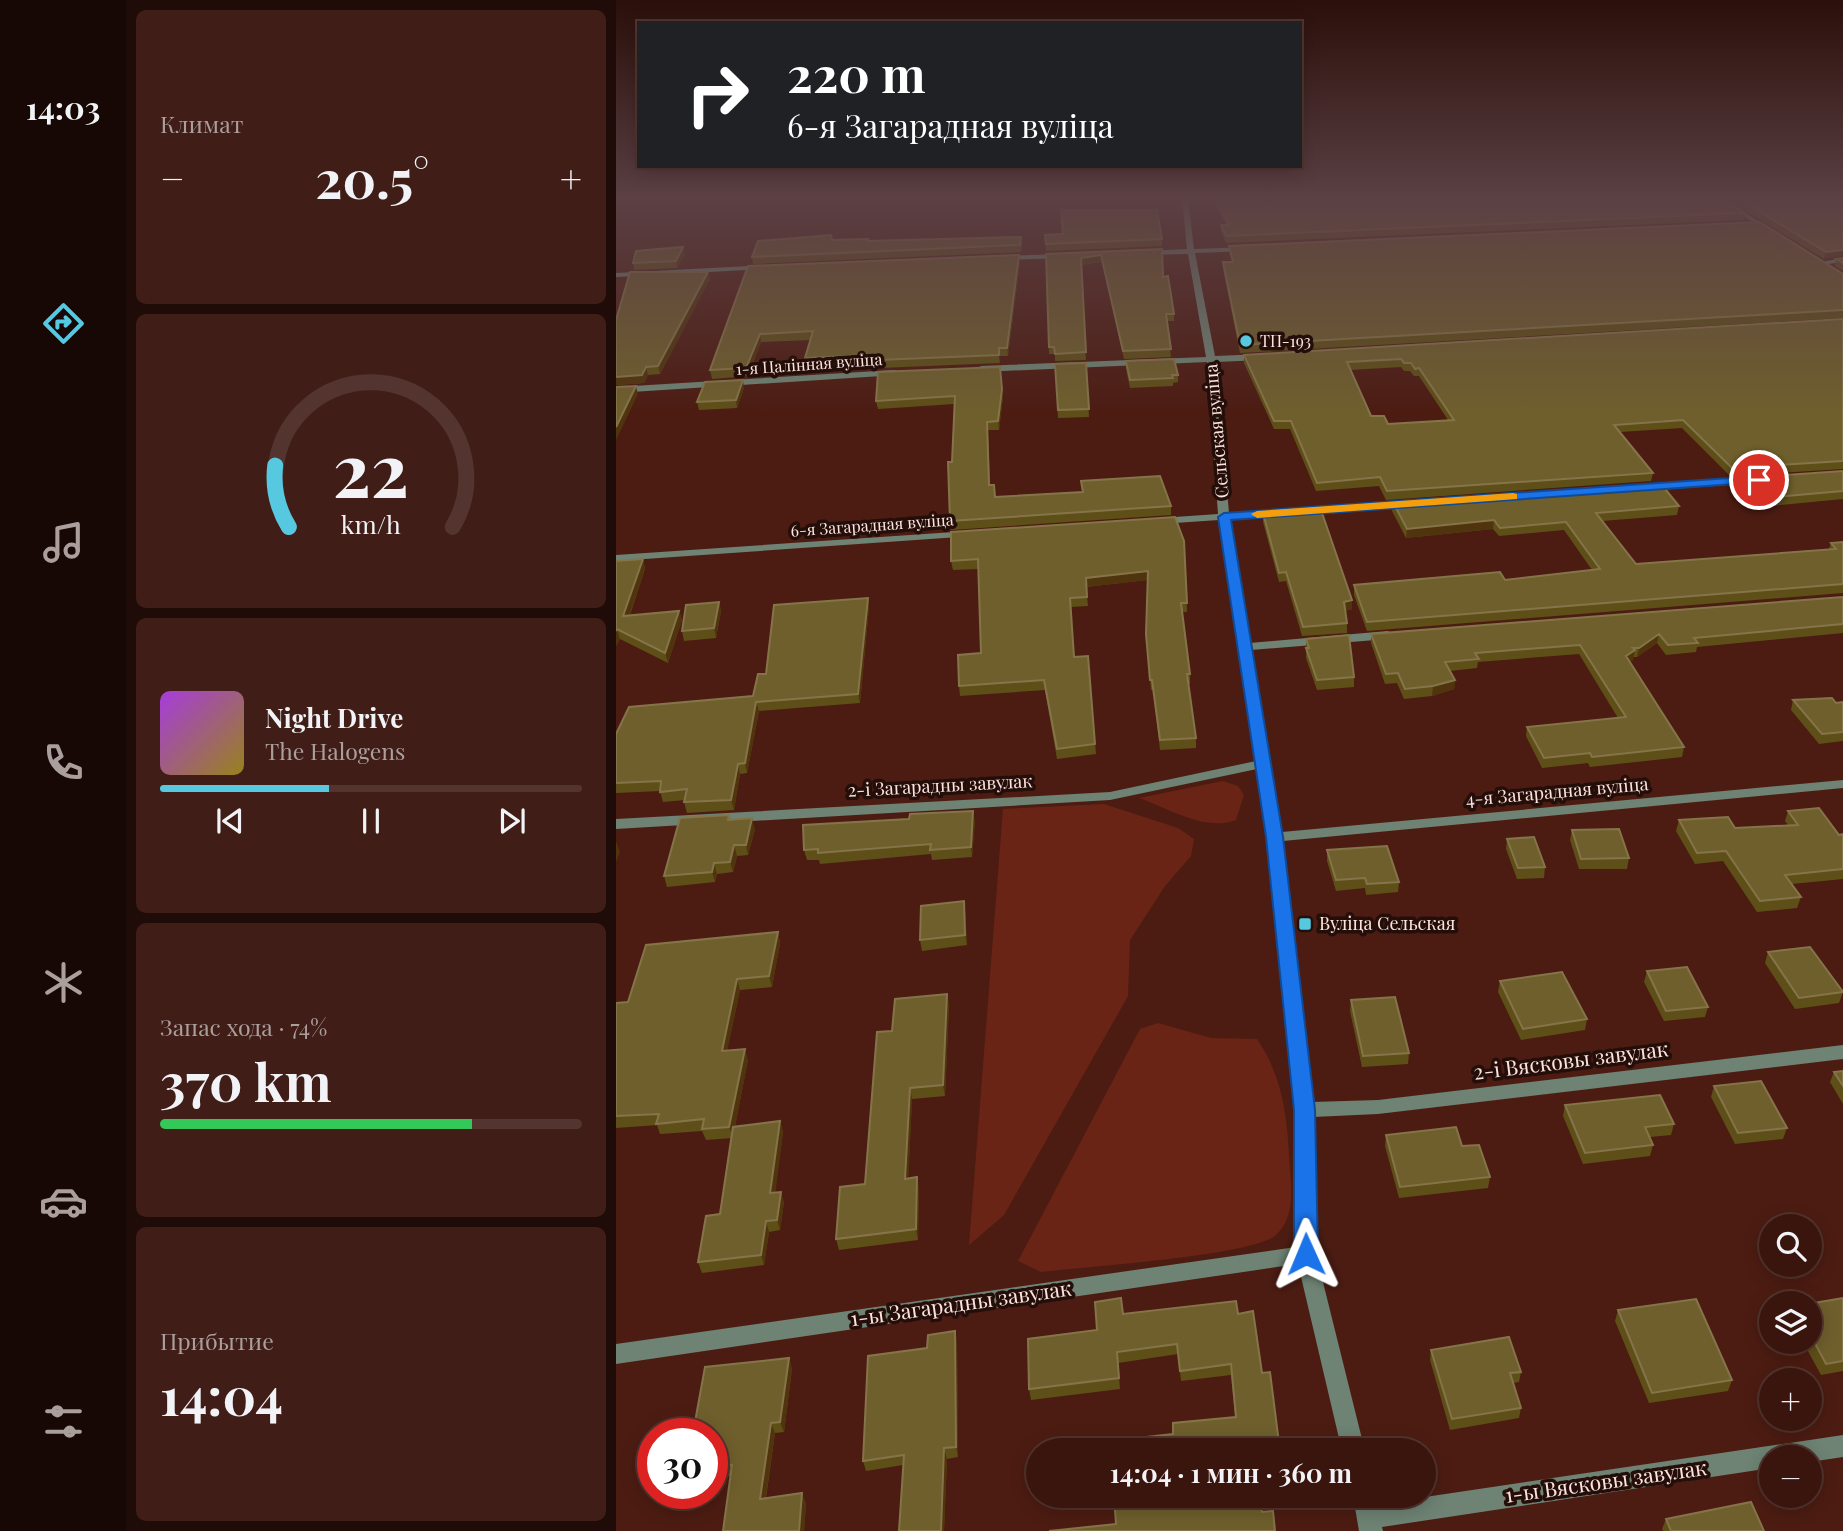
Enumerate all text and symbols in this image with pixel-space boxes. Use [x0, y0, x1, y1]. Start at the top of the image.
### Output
text: 220 m [787, 40, 926, 105]
icon: right [672, 49, 763, 140]
text: 14:03 [26, 85, 100, 128]
text: 6-я Загарадная вуліца [787, 103, 1114, 146]
text: Климат [160, 108, 243, 139]
text: 20.5° [315, 143, 429, 212]
text: − [160, 152, 185, 203]
text: + [560, 152, 582, 203]
icon: directions [39, 299, 88, 348]
place label: ТП-193 [1260, 330, 1311, 351]
marker: ТП-193 [1238, 333, 1254, 349]
street label: 1-я Цалінная вуліца [735, 348, 883, 379]
street label: Сельская вуліца [1198, 363, 1234, 499]
text: 22 [333, 419, 409, 516]
pin [1729, 450, 1789, 510]
icon: arrive [1740, 461, 1778, 499]
text: km/h [341, 507, 401, 540]
street label: 6-я Загарадная вуліца [790, 508, 954, 541]
icon: music [39, 518, 88, 567]
text: Night Drive [265, 700, 403, 735]
text: The Halogens [265, 735, 405, 766]
icon: phone [39, 738, 88, 787]
street label: 2-і Загарадны завулак [847, 768, 1033, 802]
street label: 4-я Загарадная вуліца [1465, 771, 1649, 811]
icon: previous [211, 802, 249, 840]
icon: pause [352, 802, 390, 840]
icon: next [493, 802, 531, 840]
place label: Вуліца Сельская [1319, 911, 1456, 935]
marker: Вуліца Сельская [1297, 916, 1313, 932]
icon: climate [39, 958, 88, 1007]
text: Запас хода · 74% [160, 1011, 327, 1042]
street label: 2-і Вясковы завулак [1472, 1033, 1670, 1085]
text: 370 km [160, 1046, 332, 1115]
icon: car [39, 1177, 88, 1226]
map controls [1759, 1214, 1822, 1508]
button: search [1759, 1214, 1822, 1277]
position arrow [1269, 1217, 1343, 1291]
street label: 1-ы Загарадны завулак [848, 1273, 1073, 1331]
button: layers [1759, 1291, 1822, 1354]
text: Прибытие [160, 1325, 274, 1356]
text: 14:04 [160, 1360, 283, 1429]
button: + [1759, 1368, 1822, 1431]
icon: filters [39, 1397, 88, 1446]
speed limit sign: 30 [637, 1418, 728, 1509]
button: − [1759, 1445, 1822, 1508]
street label: 1-ы Вясковы завулак [1503, 1452, 1708, 1508]
text: 14:04 · 1 мин · 360 m [1110, 1455, 1352, 1490]

